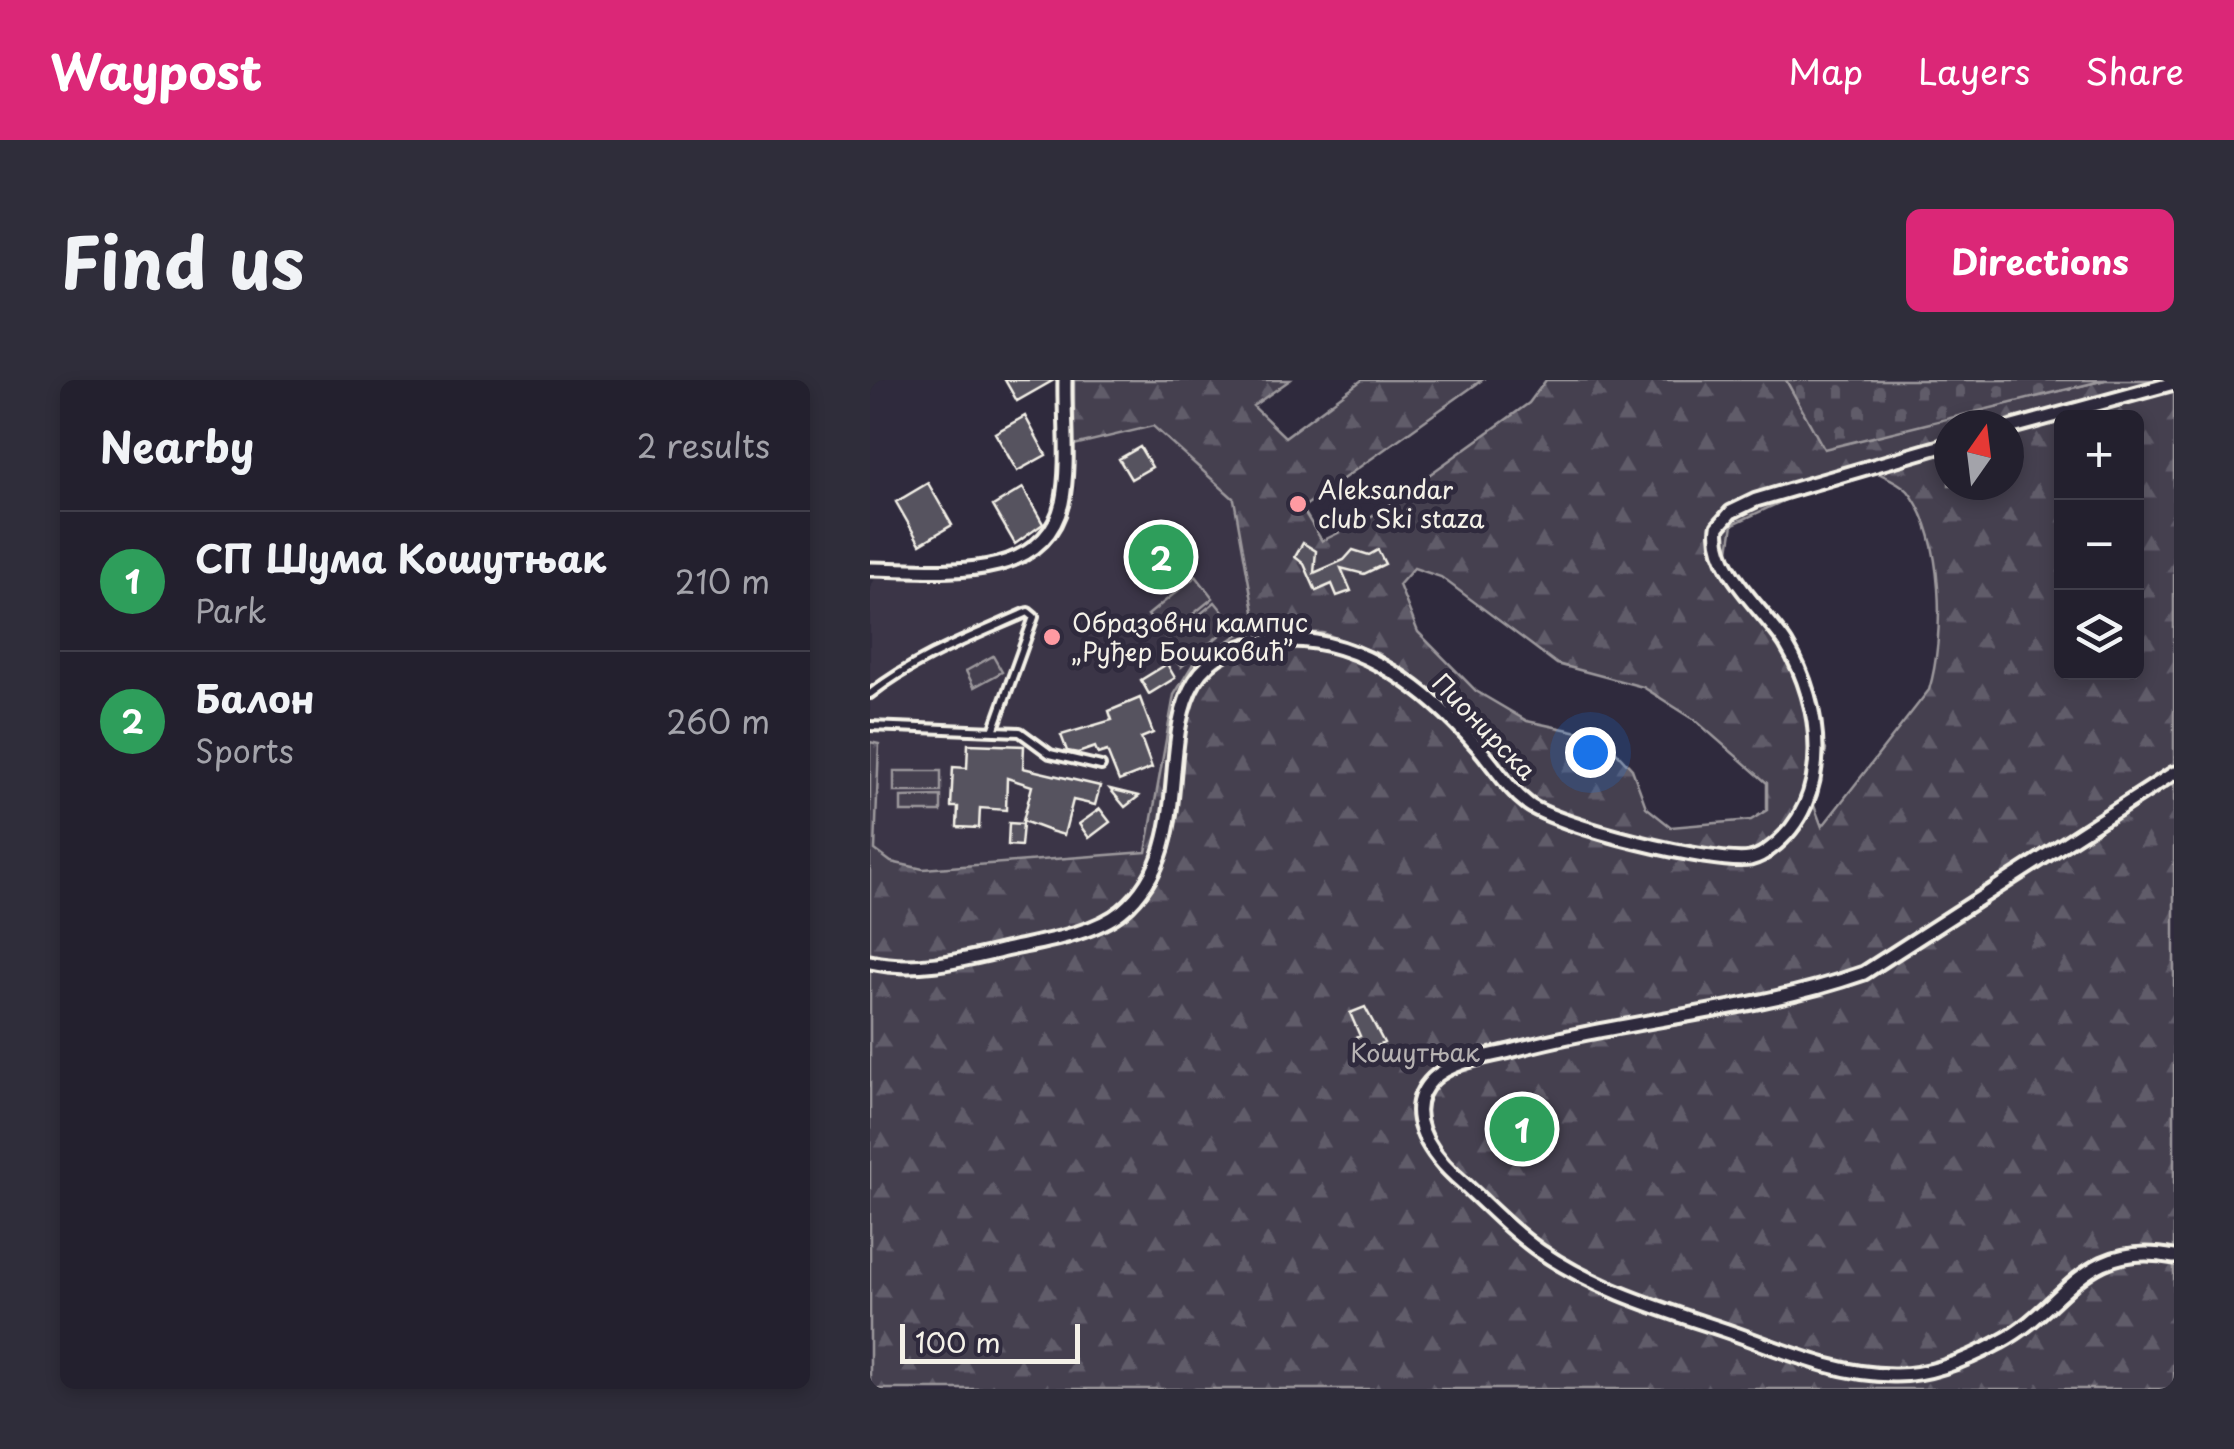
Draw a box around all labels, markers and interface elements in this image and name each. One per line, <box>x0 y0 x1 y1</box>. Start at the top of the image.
text: Waypost <box>50 34 262 106</box>
text: Map <box>1788 44 1863 97</box>
text: Layers <box>1918 44 2030 97</box>
text: Share <box>2085 44 2184 97</box>
text: Find us <box>60 207 305 313</box>
button: Directions <box>1906 209 2174 312</box>
north arrow <box>1934 410 2024 500</box>
map controls <box>2054 410 2144 680</box>
button: + <box>2054 410 2144 500</box>
text: Nearby <box>100 414 254 477</box>
text: 2 results <box>637 421 770 469</box>
place label: Aleksandar club Ski staza <box>1318 470 1485 537</box>
marker: Aleksandar club Ski staza <box>1287 493 1309 515</box>
button: − <box>2054 500 2144 590</box>
pin: 2 <box>1128 520 1194 594</box>
text: СП Шума Кошутњак <box>195 529 606 586</box>
text: 1 <box>125 557 140 605</box>
text: 210 m <box>675 557 770 605</box>
text: Park <box>195 586 267 634</box>
button: layers <box>2054 590 2144 680</box>
place label: Образовни кампус „Руђер Бошковић” <box>1072 603 1308 670</box>
marker: Образовни кампус „Руђер Бошковић” <box>1041 626 1063 648</box>
street label: Пионирска <box>1424 664 1546 789</box>
text: Балон <box>195 669 314 726</box>
text: 2 <box>121 697 144 745</box>
text: 260 m <box>666 697 770 745</box>
text: Sports <box>195 726 294 774</box>
your location <box>1565 727 1616 778</box>
park label: Кошутњак <box>1350 1033 1480 1071</box>
pin: 1 <box>1490 1092 1554 1166</box>
scale bar <box>900 1319 1080 1364</box>
text: 100 m <box>915 1320 1001 1363</box>

